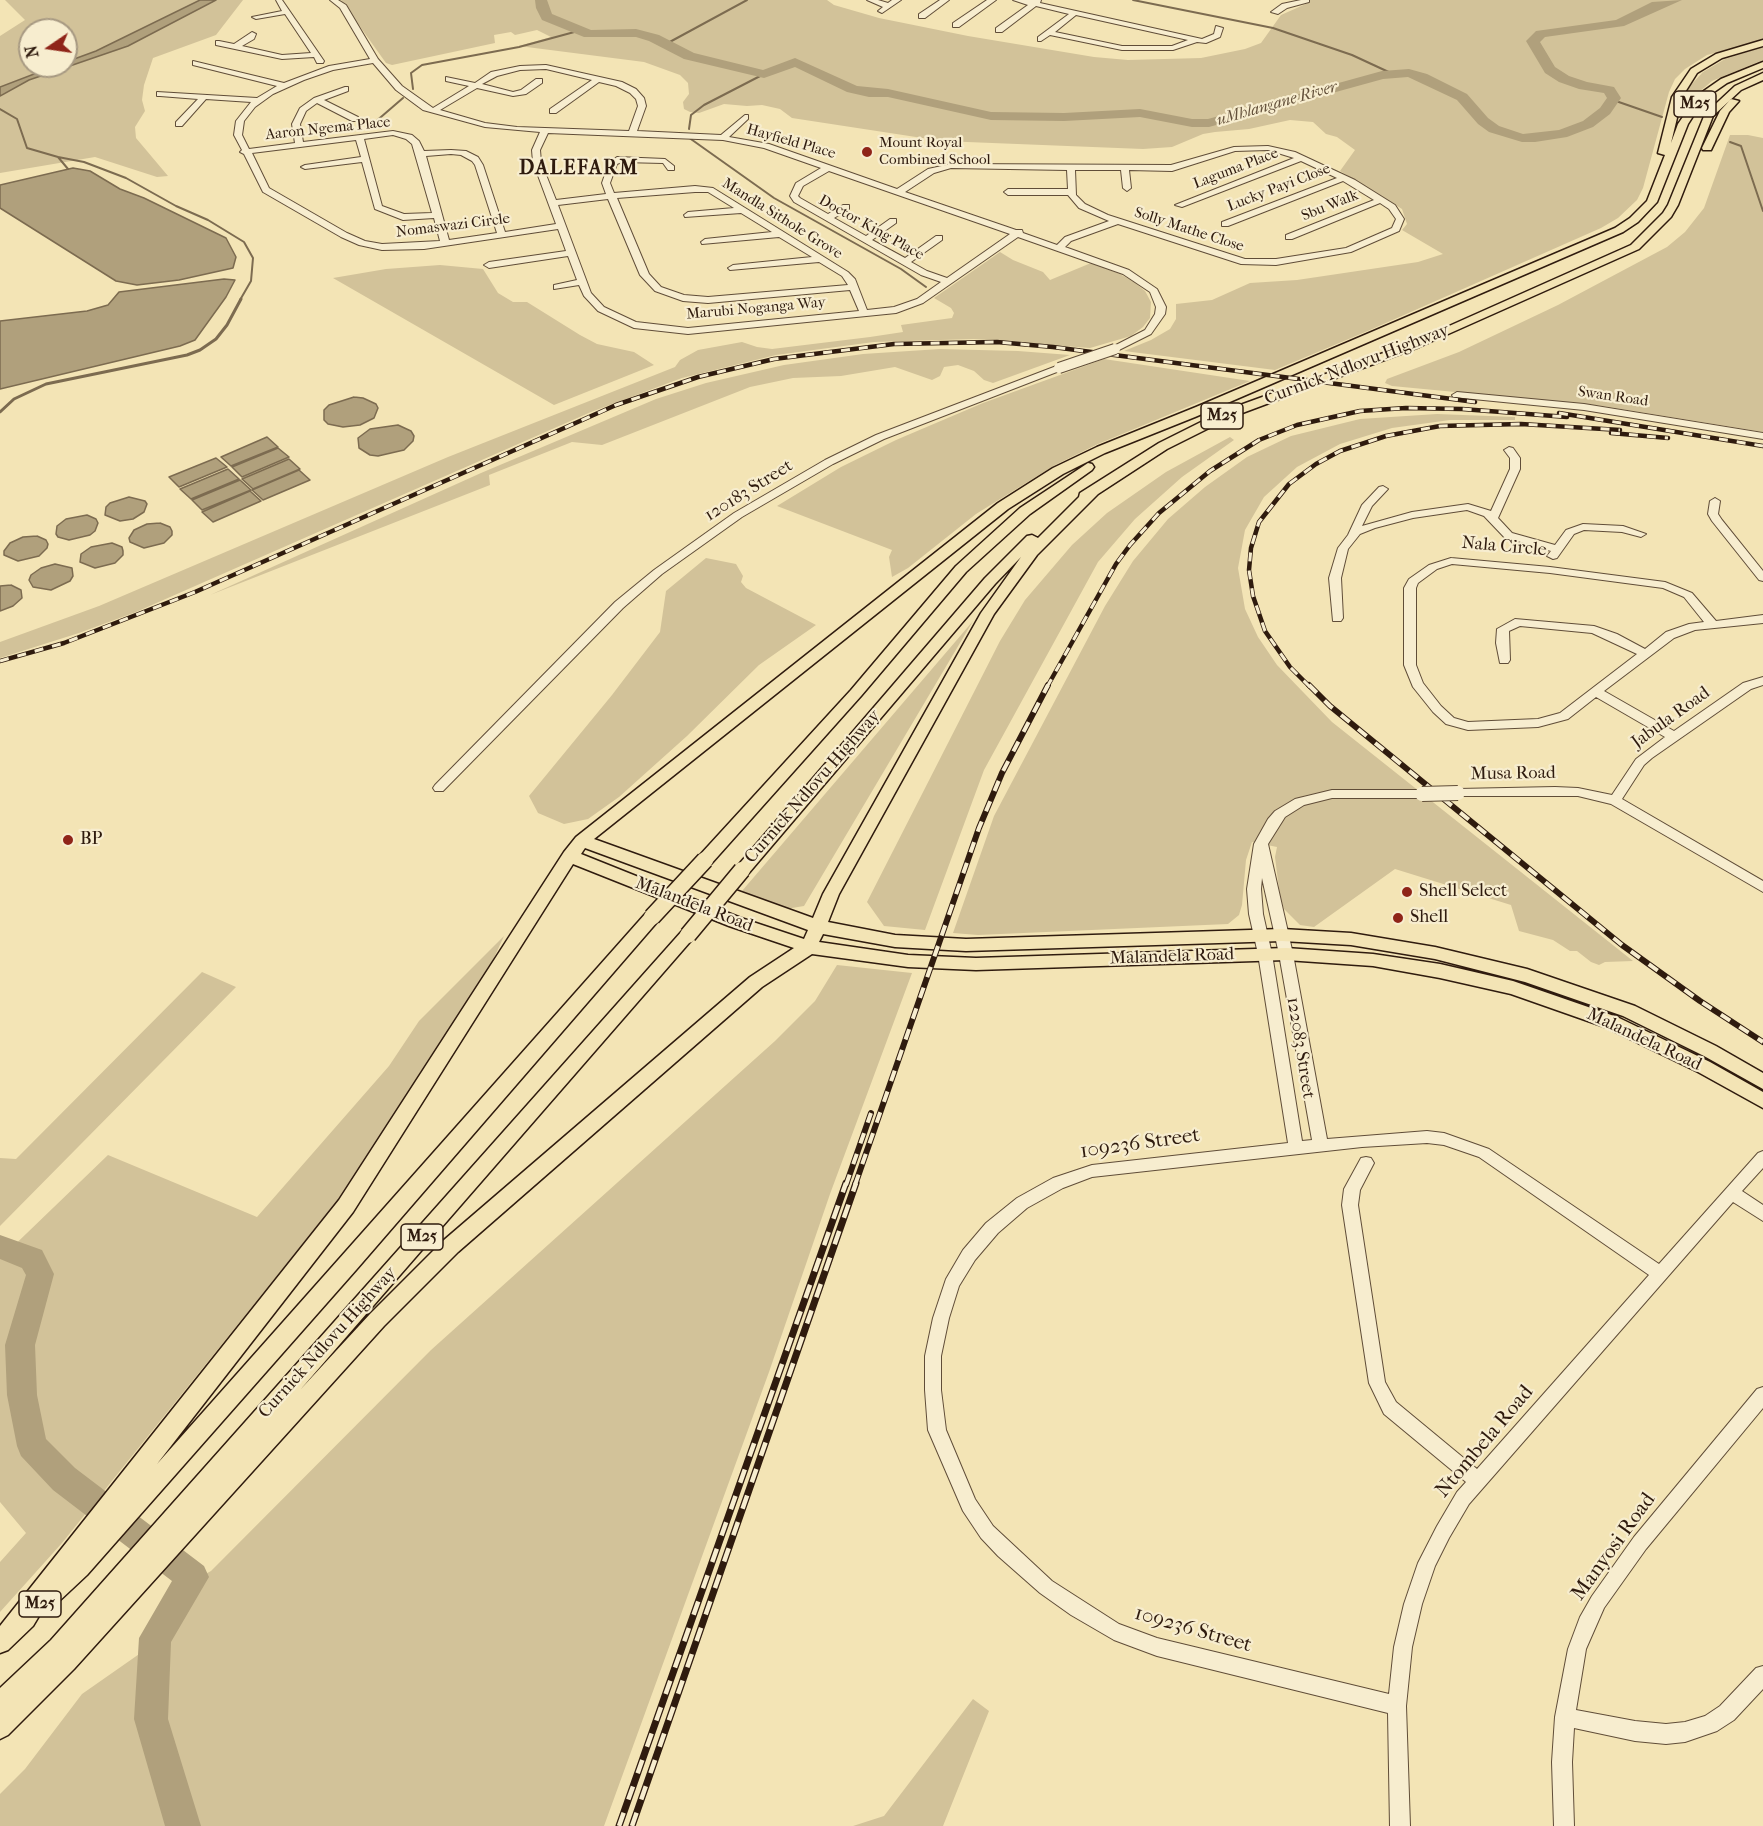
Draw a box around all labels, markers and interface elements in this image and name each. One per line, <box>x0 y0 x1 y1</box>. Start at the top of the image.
north arrow <box>18 18 78 78</box>
text: N <box>21 44 43 60</box>
water label: uMhlangane River <box>1215 78 1339 130</box>
road number: M25 <box>1674 91 1716 117</box>
street label: Aaron Ngema Place <box>265 113 391 145</box>
street label: Hayfield Place <box>744 121 838 163</box>
place label: Mount Royal Combined School <box>879 134 991 169</box>
marker: Mount Royal Combined School <box>860 145 874 159</box>
street label: Laguma Place <box>1191 145 1281 193</box>
district label: DALEFARM <box>519 157 639 181</box>
street label: Lucky Payi Close <box>1225 160 1333 216</box>
street label: Mandla Sithole Grove <box>718 175 846 263</box>
street label: Sbu Walk <box>1299 186 1361 226</box>
street label: Doctor King Place <box>815 192 927 264</box>
street label: Solly Mathe Close <box>1132 204 1246 256</box>
street label: Nomaswazi Circle <box>395 210 511 242</box>
street label: Marubi Noganga Way <box>686 294 826 324</box>
street label: Curnick Ndlovu Highway <box>1262 320 1452 410</box>
street label: Swan Road <box>1577 383 1649 411</box>
road number: M25 <box>1201 403 1243 429</box>
street label: 120183 Street <box>701 455 797 527</box>
street label: Nala Circle <box>1461 533 1547 561</box>
street label: Jabula Road <box>1628 682 1714 754</box>
street label: Curnick Ndlovu Highway <box>741 706 885 868</box>
street label: Musa Road <box>1470 762 1556 786</box>
place label: BP <box>80 829 102 851</box>
marker: BP <box>61 833 75 847</box>
street label: Malandela Road <box>632 873 756 937</box>
place label: Shell Select <box>1419 881 1507 903</box>
marker: Shell Select <box>1400 885 1414 899</box>
place label: Shell <box>1410 907 1448 929</box>
marker: Shell <box>1391 911 1405 925</box>
street label: Malandela Road <box>1109 944 1235 970</box>
street label: 122083 Street <box>1281 996 1319 1100</box>
street label: Malandela Road <box>1583 1004 1705 1076</box>
street label: 109236 Street <box>1078 1123 1202 1165</box>
road number: M25 <box>401 1224 443 1250</box>
street label: Curnick Ndlovu Highway <box>254 1263 402 1423</box>
street label: Ntombela Road <box>1431 1381 1539 1503</box>
street label: Manyosi Road <box>1566 1488 1662 1606</box>
road number: M25 <box>19 1591 61 1617</box>
street label: 109236 Street <box>1132 1601 1254 1659</box>

